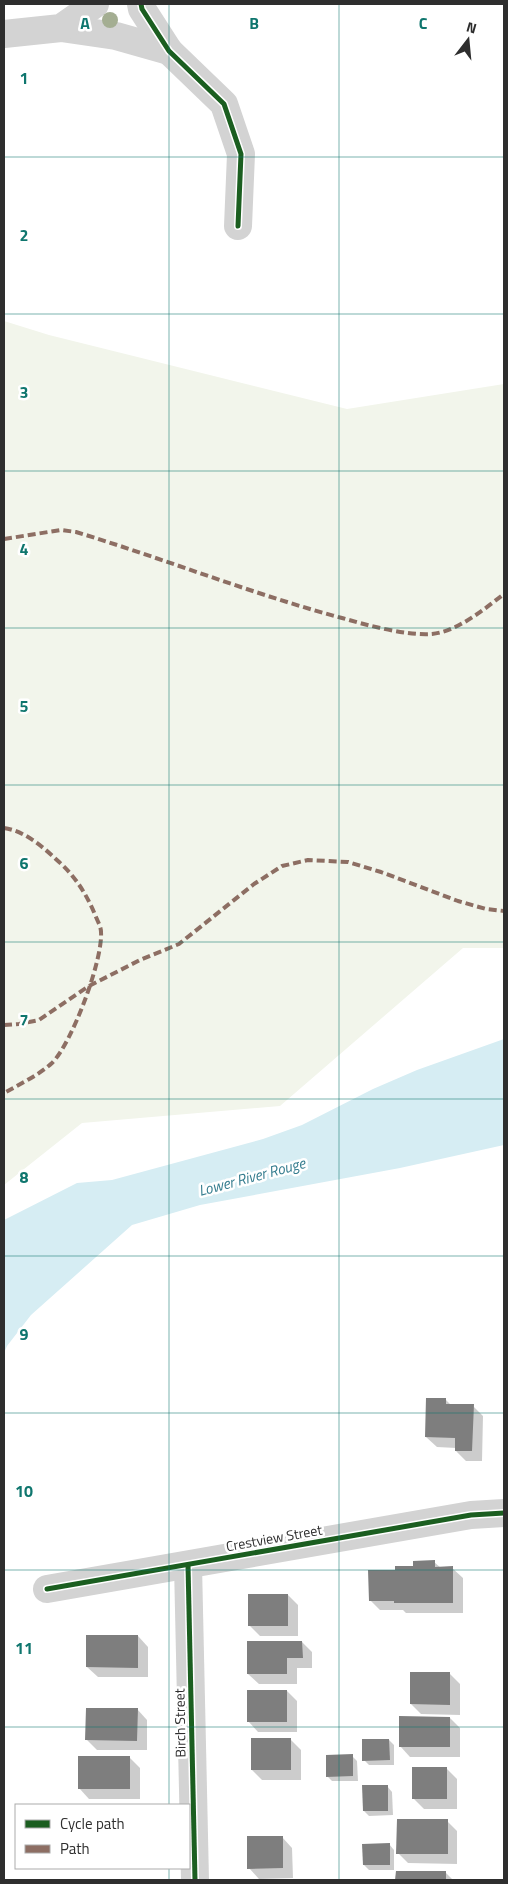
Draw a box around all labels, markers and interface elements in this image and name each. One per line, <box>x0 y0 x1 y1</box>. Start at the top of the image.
text: A <box>80 11 90 35</box>
text: B <box>249 11 259 35</box>
text: C <box>419 11 428 35</box>
north arrow <box>443 15 493 65</box>
text: N <box>464 16 479 38</box>
text: 1 <box>20 66 28 90</box>
text: 2 <box>20 223 28 247</box>
text: 3 <box>20 380 28 404</box>
text: 4 <box>20 537 29 561</box>
text: 5 <box>20 694 29 718</box>
text: 6 <box>20 851 29 875</box>
text: 7 <box>20 1008 28 1032</box>
water label: Lower River Rouge <box>196 1151 309 1202</box>
text: 8 <box>20 1165 29 1189</box>
text: 9 <box>20 1322 29 1346</box>
text: 10 <box>15 1479 33 1503</box>
street label: Crestview Street <box>224 1519 324 1556</box>
text: 11 <box>15 1636 33 1660</box>
street label: Birch Street <box>168 1688 191 1758</box>
legend <box>15 1804 190 1869</box>
text: Cycle path <box>60 1812 125 1835</box>
text: Path <box>60 1837 90 1860</box>

